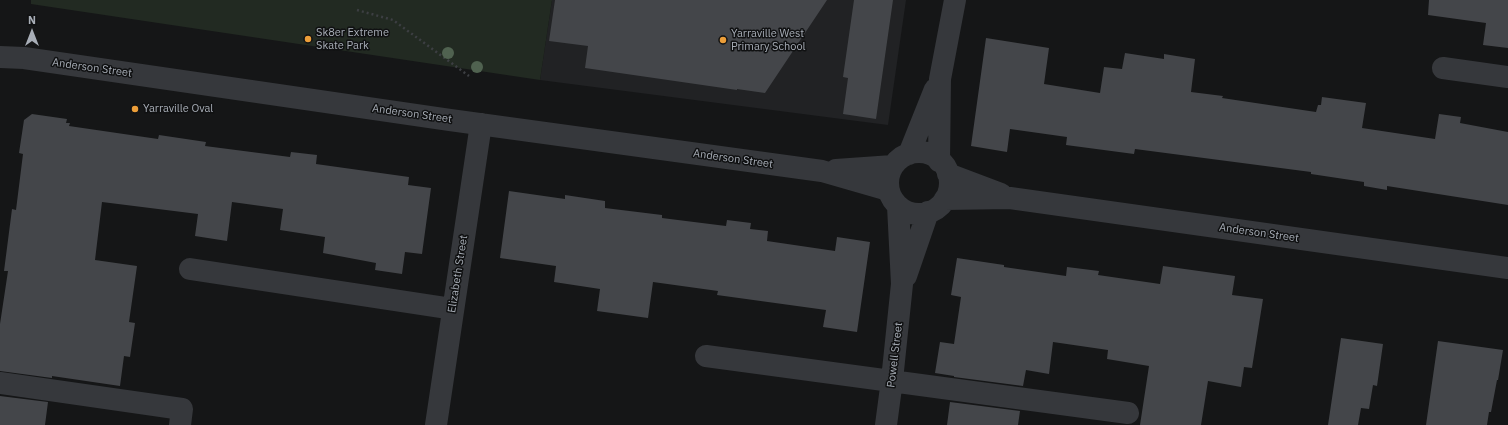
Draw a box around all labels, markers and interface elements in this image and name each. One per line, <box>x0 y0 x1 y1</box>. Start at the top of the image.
north arrow <box>12 12 52 52</box>
text: N <box>28 13 36 27</box>
place label: Sk8er Extreme Skate Park <box>316 26 389 52</box>
place label: Yarraville West Primary School <box>731 27 806 53</box>
marker: Sk8er Extreme Skate Park <box>303 34 313 44</box>
marker: Yarraville West Primary School <box>718 35 728 45</box>
street label: Anderson Street <box>51 56 133 80</box>
place label: Yarraville Oval <box>143 102 213 116</box>
street label: Anderson Street <box>371 102 453 126</box>
marker: Yarraville Oval <box>130 104 140 114</box>
street label: Anderson Street <box>692 147 774 171</box>
street label: Anderson Street <box>1218 221 1300 245</box>
street label: Elizabeth Street <box>445 234 471 314</box>
street label: Powell Street <box>884 322 906 388</box>

